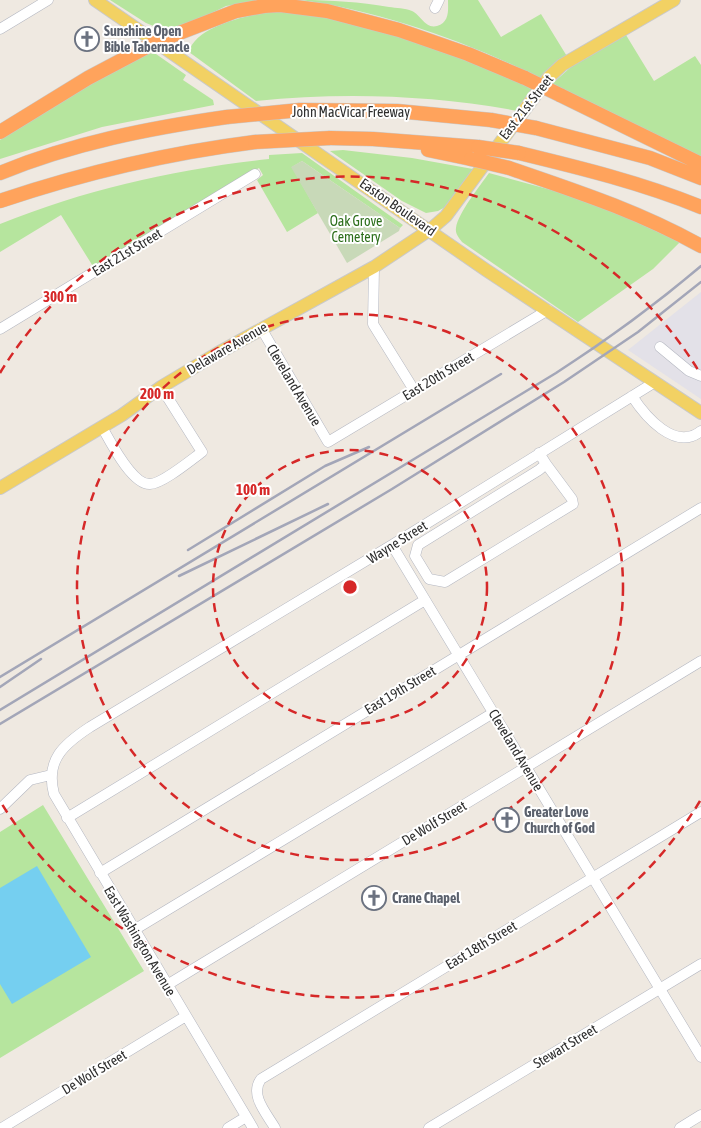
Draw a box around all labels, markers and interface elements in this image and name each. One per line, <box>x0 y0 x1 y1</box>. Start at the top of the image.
place label: Sunshine Open Bible Tabernacle <box>104 23 190 55</box>
church icon: Sunshine Open Bible Tabernacle <box>74 26 100 52</box>
street label: East 21st Street <box>496 71 556 143</box>
street label: John MacVicar Freeway <box>292 104 410 120</box>
street label: Easton Boulevard <box>357 175 439 239</box>
park label: Oak Grove Cemetery <box>330 213 382 245</box>
street label: East 21st Street <box>89 225 165 279</box>
text: 300 m <box>43 288 77 305</box>
street label: Delaware Avenue <box>184 318 270 378</box>
street label: Cleveland Avenue <box>263 341 325 429</box>
street label: East 20th Street <box>400 349 476 403</box>
text: 200 m <box>140 385 174 402</box>
text: 100 m <box>236 481 270 498</box>
street label: Wayne Street <box>364 517 430 567</box>
centre of rings <box>341 578 359 596</box>
street label: East 19th Street <box>362 663 438 717</box>
street label: Cleveland Avenue <box>485 706 547 794</box>
street label: De Wolf Street <box>399 797 469 849</box>
place label: Greater Love Church of God <box>524 804 595 836</box>
church icon: Greater Love Church of God <box>494 807 520 833</box>
street label: East Washington Avenue <box>101 883 179 999</box>
church icon: Crane Chapel <box>361 885 387 911</box>
place label: Crane Chapel <box>392 890 460 906</box>
street label: East 18th Street <box>443 918 519 972</box>
street label: Stewart Street <box>530 1021 600 1071</box>
street label: De Wolf Street <box>59 1046 129 1098</box>

